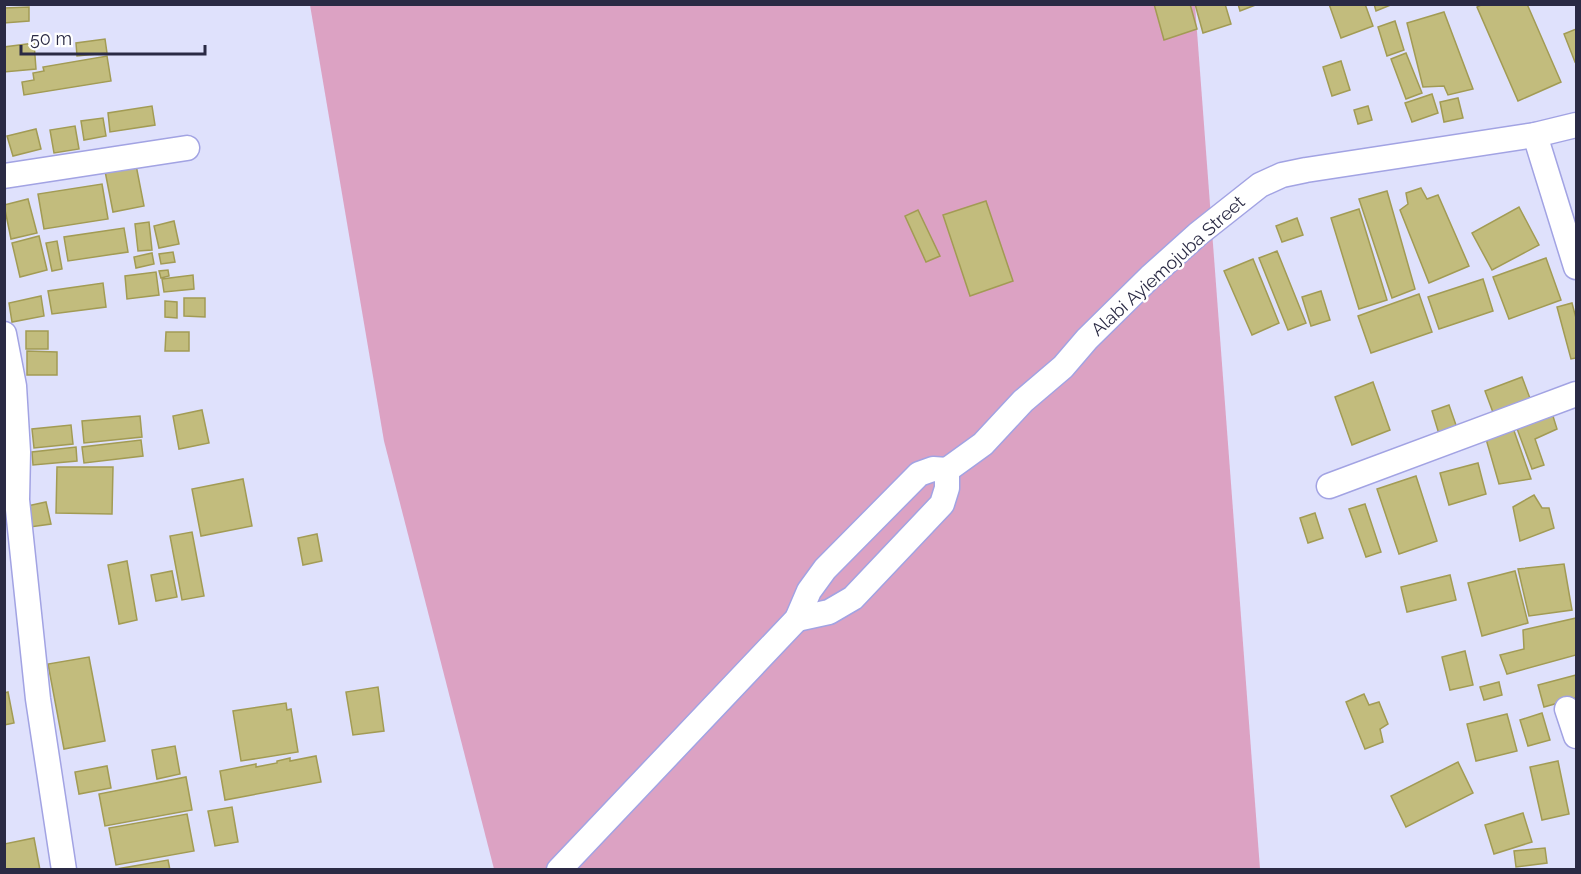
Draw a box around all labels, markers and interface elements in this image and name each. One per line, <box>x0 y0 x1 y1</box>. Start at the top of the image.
scale bar <box>21 18 206 56</box>
text: 50 m <box>30 28 72 49</box>
street label: Alabi Ayiemojuba Street <box>1087 191 1249 340</box>

